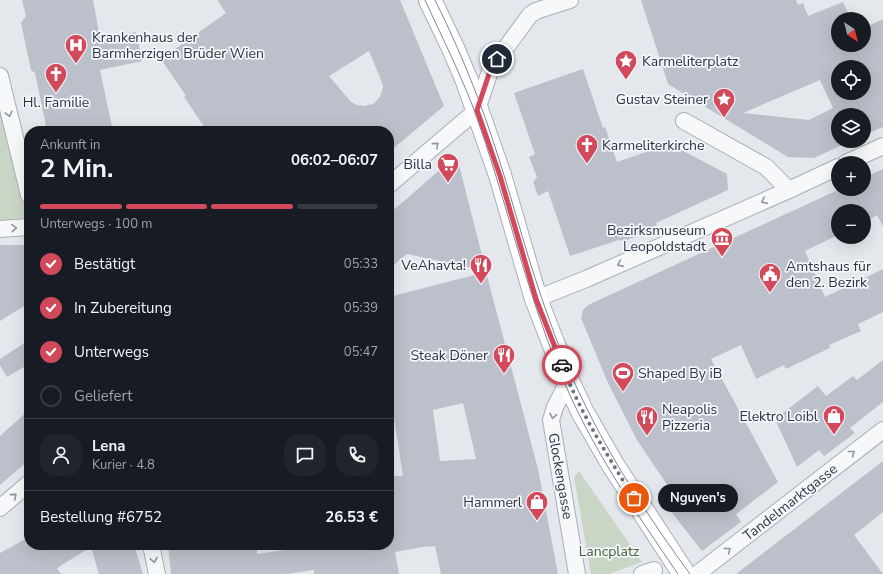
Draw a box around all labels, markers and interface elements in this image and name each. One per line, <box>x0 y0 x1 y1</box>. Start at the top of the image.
north arrow <box>831 12 871 52</box>
map controls <box>831 12 871 244</box>
place label: Krankenhaus der Barmherzigen Brüder Wien <box>92 28 264 63</box>
hospital icon: Krankenhaus der Barmherzigen Brüder Wien <box>63 32 89 65</box>
pin <box>480 42 514 76</box>
icon: home <box>486 48 508 70</box>
place icon: Karmeliterplatz <box>613 48 639 81</box>
place label: Karmeliterplatz <box>642 52 739 71</box>
button: locate <box>831 60 871 100</box>
church icon: Hl. Familie <box>43 61 69 94</box>
place icon: Gustav Steiner <box>711 86 737 119</box>
place label: Gustav Steiner <box>616 90 708 109</box>
place label: Hl. Familie <box>23 93 89 112</box>
button: layers <box>831 108 871 148</box>
one-way arrow <box>5 111 13 118</box>
church icon: Karmeliterkirche <box>574 132 600 165</box>
text: Ankunft in <box>40 136 100 154</box>
place label: Karmeliterkirche <box>602 136 704 155</box>
one-way arrow <box>431 142 439 149</box>
text: 06:02–06:07 <box>291 150 378 170</box>
text: 2 Min. <box>40 151 113 186</box>
supermarket icon: Billa <box>435 151 461 184</box>
place label: Billa <box>404 155 432 174</box>
button: + <box>831 156 871 196</box>
one-way arrow <box>761 196 768 204</box>
button: − <box>831 204 871 244</box>
text: Unterwegs · 100 m <box>40 215 152 233</box>
place label: Bezirksmuseum Leopoldstadt <box>607 221 706 256</box>
one-way arrow <box>11 223 18 232</box>
museum icon: Bezirksmuseum Leopoldstadt <box>709 225 735 258</box>
restaurant icon: VeAhavta! <box>468 252 494 285</box>
icon: check <box>40 253 62 275</box>
text: Bestätigt <box>74 254 135 274</box>
text: 05:33 <box>344 255 378 273</box>
place label: VeAhavta! <box>400 256 466 275</box>
place label: Amtshaus für den 2. Bezirk <box>786 257 871 292</box>
one-way arrow <box>616 259 624 267</box>
public building icon: Amtshaus für den 2. Bezirk <box>757 261 783 294</box>
icon: check <box>40 297 62 319</box>
text: In Zubereitung <box>74 298 172 318</box>
text: 05:39 <box>344 299 378 317</box>
icon: check <box>40 341 62 363</box>
text: Unterwegs <box>74 342 149 362</box>
restaurant icon: Steak Döner <box>491 342 517 375</box>
text: 05:47 <box>344 343 378 361</box>
courier <box>542 345 582 385</box>
place label: Steak Döner <box>411 346 488 365</box>
icon: car <box>551 354 573 376</box>
sports icon: Shaped By iB <box>610 360 636 393</box>
place label: Shaped By iB <box>638 364 722 383</box>
text: Geliefert <box>74 386 133 406</box>
place label: Neapolis Pizzeria <box>662 400 718 435</box>
shop icon: Elektro Loibl <box>821 403 847 436</box>
restaurant icon: Neapolis Pizzeria <box>634 404 660 437</box>
place label: Elektro Loibl <box>739 407 819 426</box>
one-way arrow <box>549 413 557 420</box>
street label: Glockengasse <box>544 431 577 521</box>
button: person <box>40 434 82 476</box>
button: chat <box>284 434 326 476</box>
button: phone <box>336 434 378 476</box>
text: Lena <box>92 436 125 456</box>
one-way arrow <box>848 451 855 458</box>
text: Kurier · 4.8 <box>92 456 155 474</box>
street label: Tandelmarktgasse <box>739 459 842 545</box>
pin <box>617 481 651 515</box>
callout: Nguyen's <box>658 484 738 512</box>
icon: bag <box>623 487 645 509</box>
shop icon: Hammerl <box>524 489 550 522</box>
text: Nguyen's <box>670 489 726 507</box>
one-way arrow <box>10 493 17 500</box>
place label: Hammerl <box>463 493 523 512</box>
text: Bestellung #6752 <box>40 507 162 527</box>
text: 26.53 € <box>325 507 378 527</box>
park label: Lancplatz <box>579 542 640 561</box>
one-way arrow <box>723 548 730 555</box>
one-way arrow <box>149 556 157 563</box>

